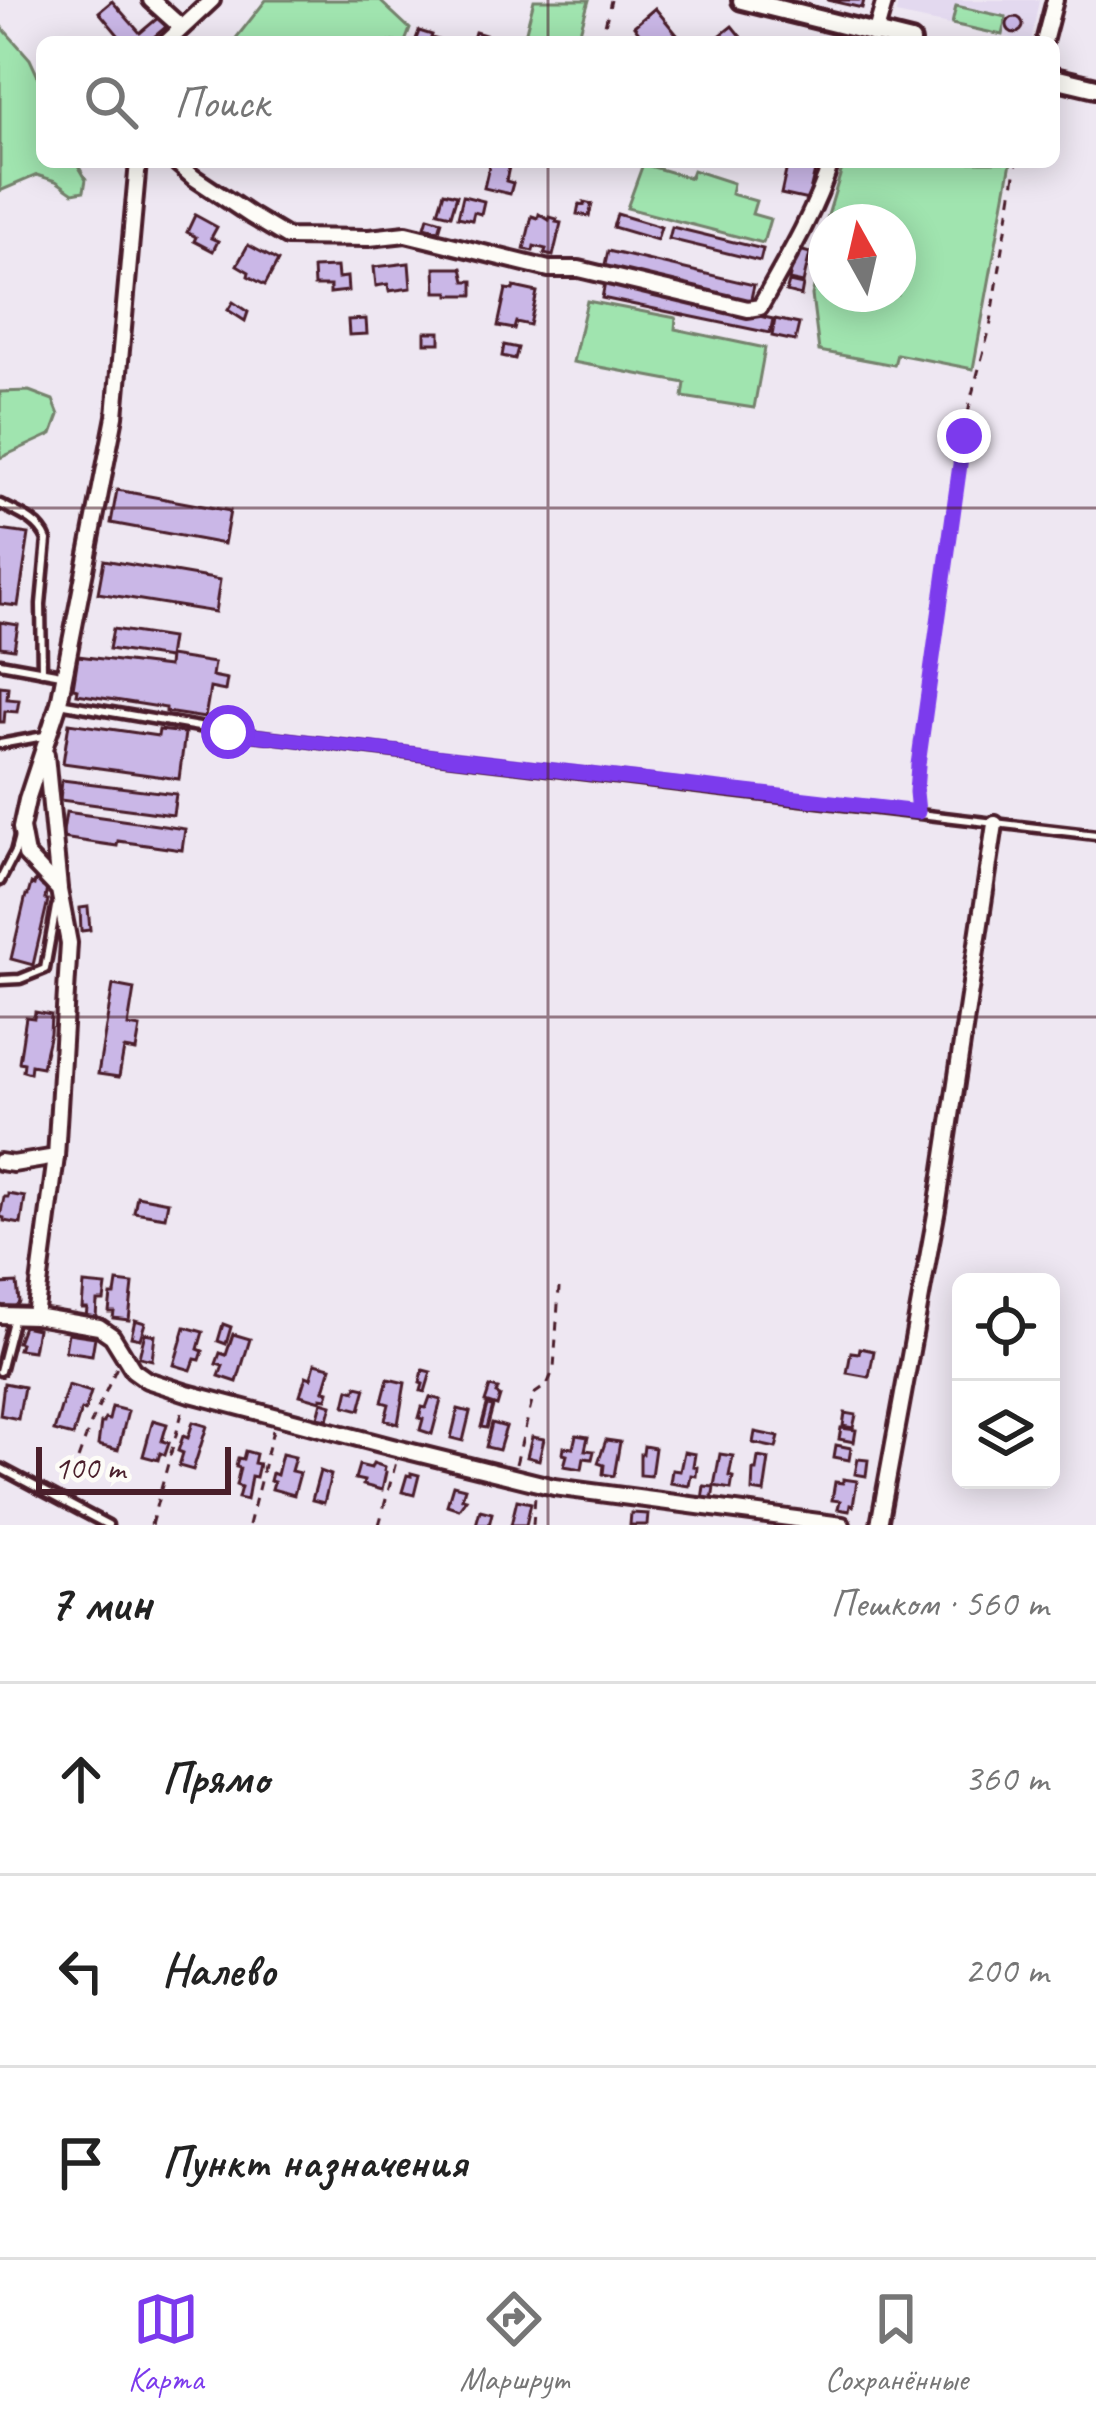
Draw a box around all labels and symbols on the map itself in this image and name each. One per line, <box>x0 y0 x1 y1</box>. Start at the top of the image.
north arrow <box>808 204 916 312</box>
route end <box>937 409 991 463</box>
route start <box>201 705 255 759</box>
scale bar <box>36 1441 231 1494</box>

